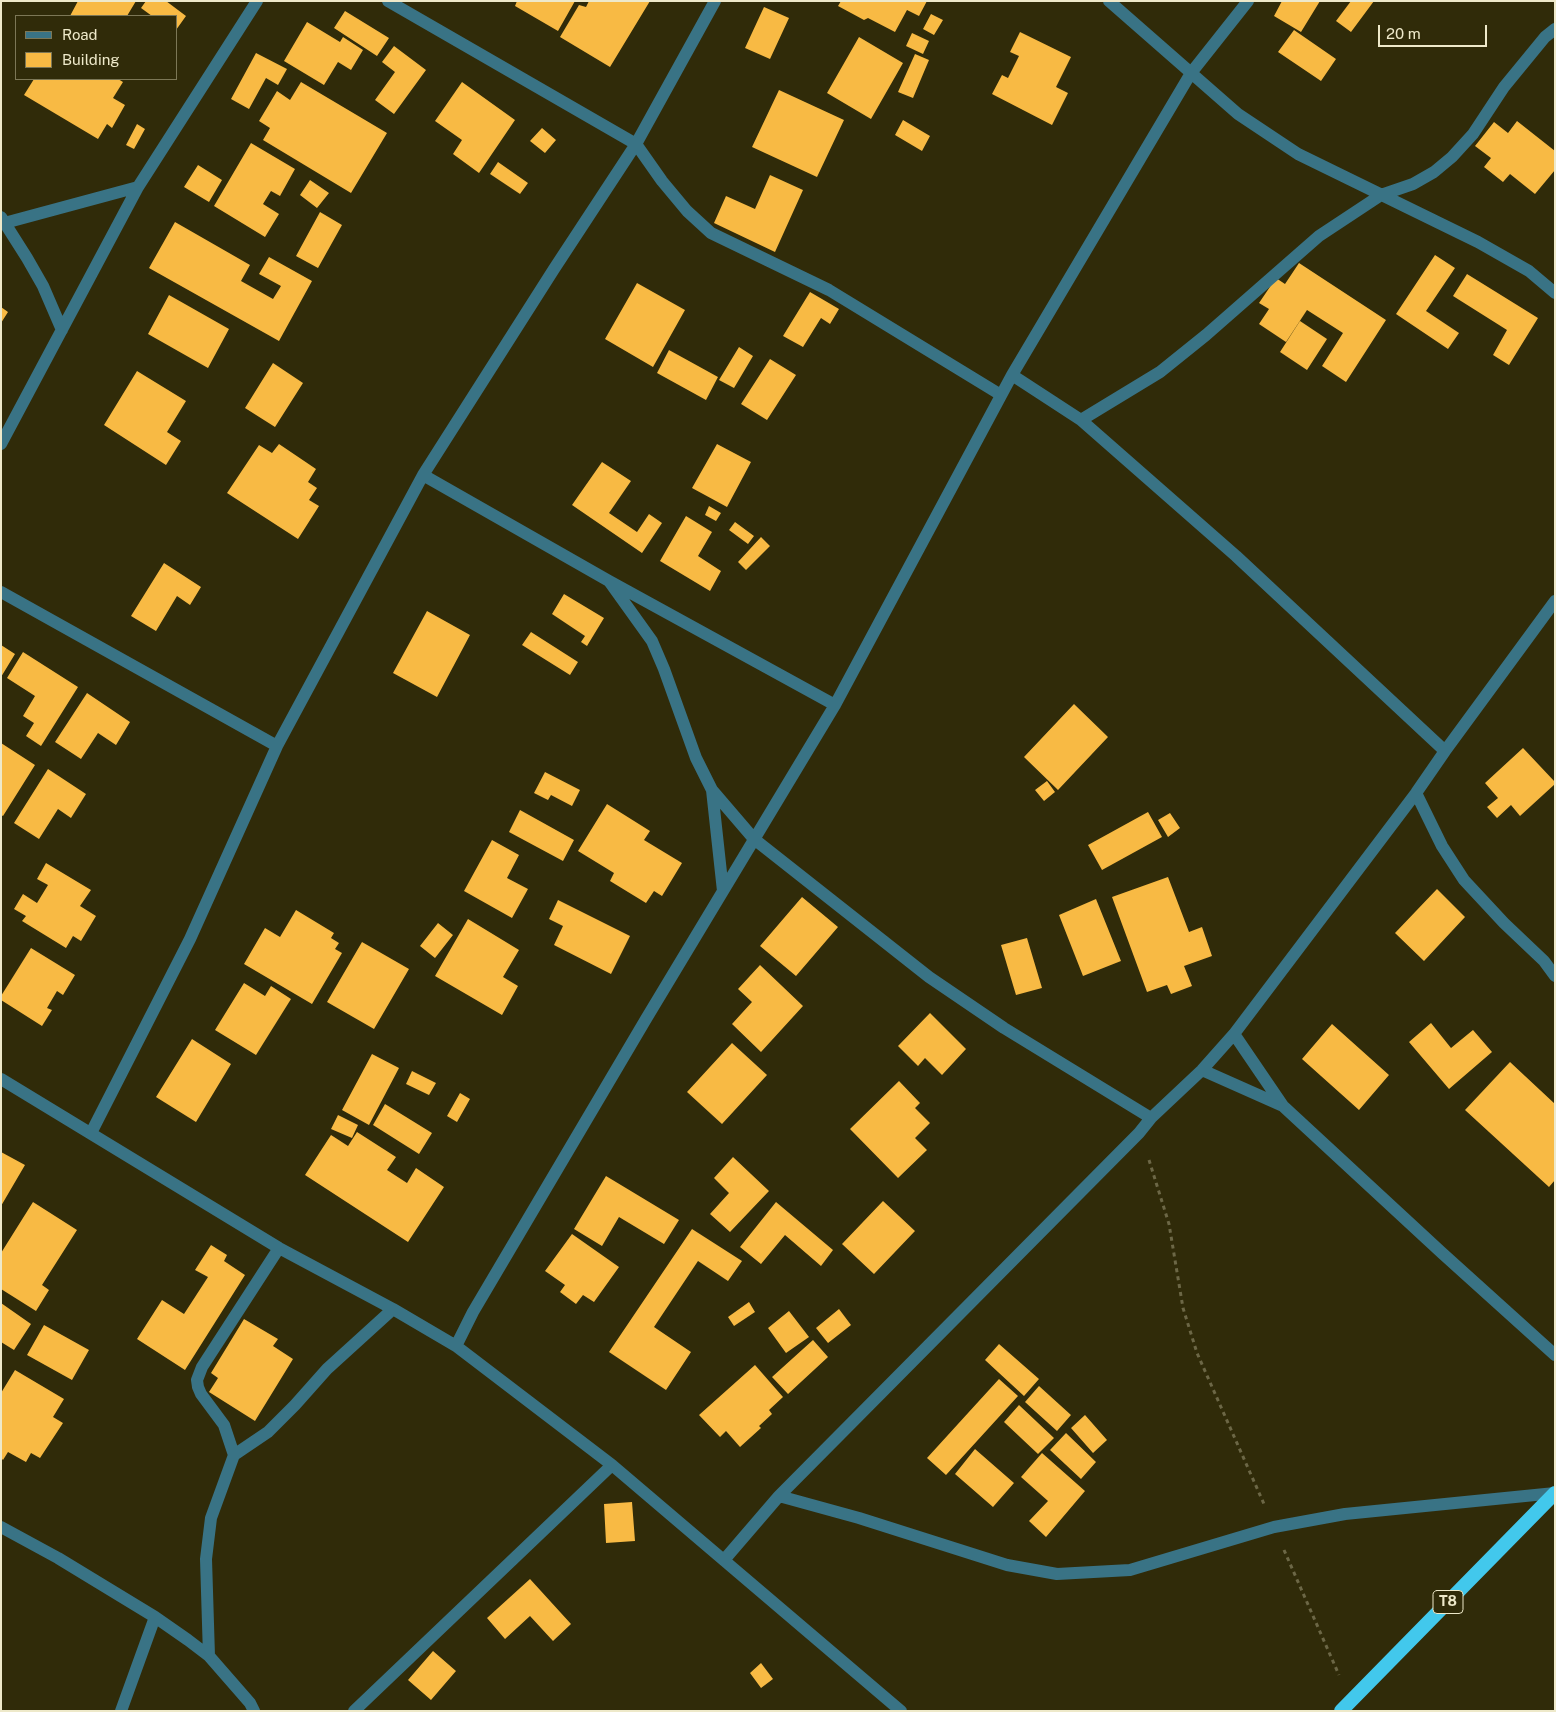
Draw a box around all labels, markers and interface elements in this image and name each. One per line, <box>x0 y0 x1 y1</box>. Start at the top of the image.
legend <box>15 15 178 80</box>
scale bar <box>1381 15 1490 47</box>
text: 20 m <box>1386 25 1421 42</box>
text: Road <box>62 26 98 43</box>
text: Building <box>62 51 120 68</box>
road number: T8 <box>1433 1590 1463 1614</box>

